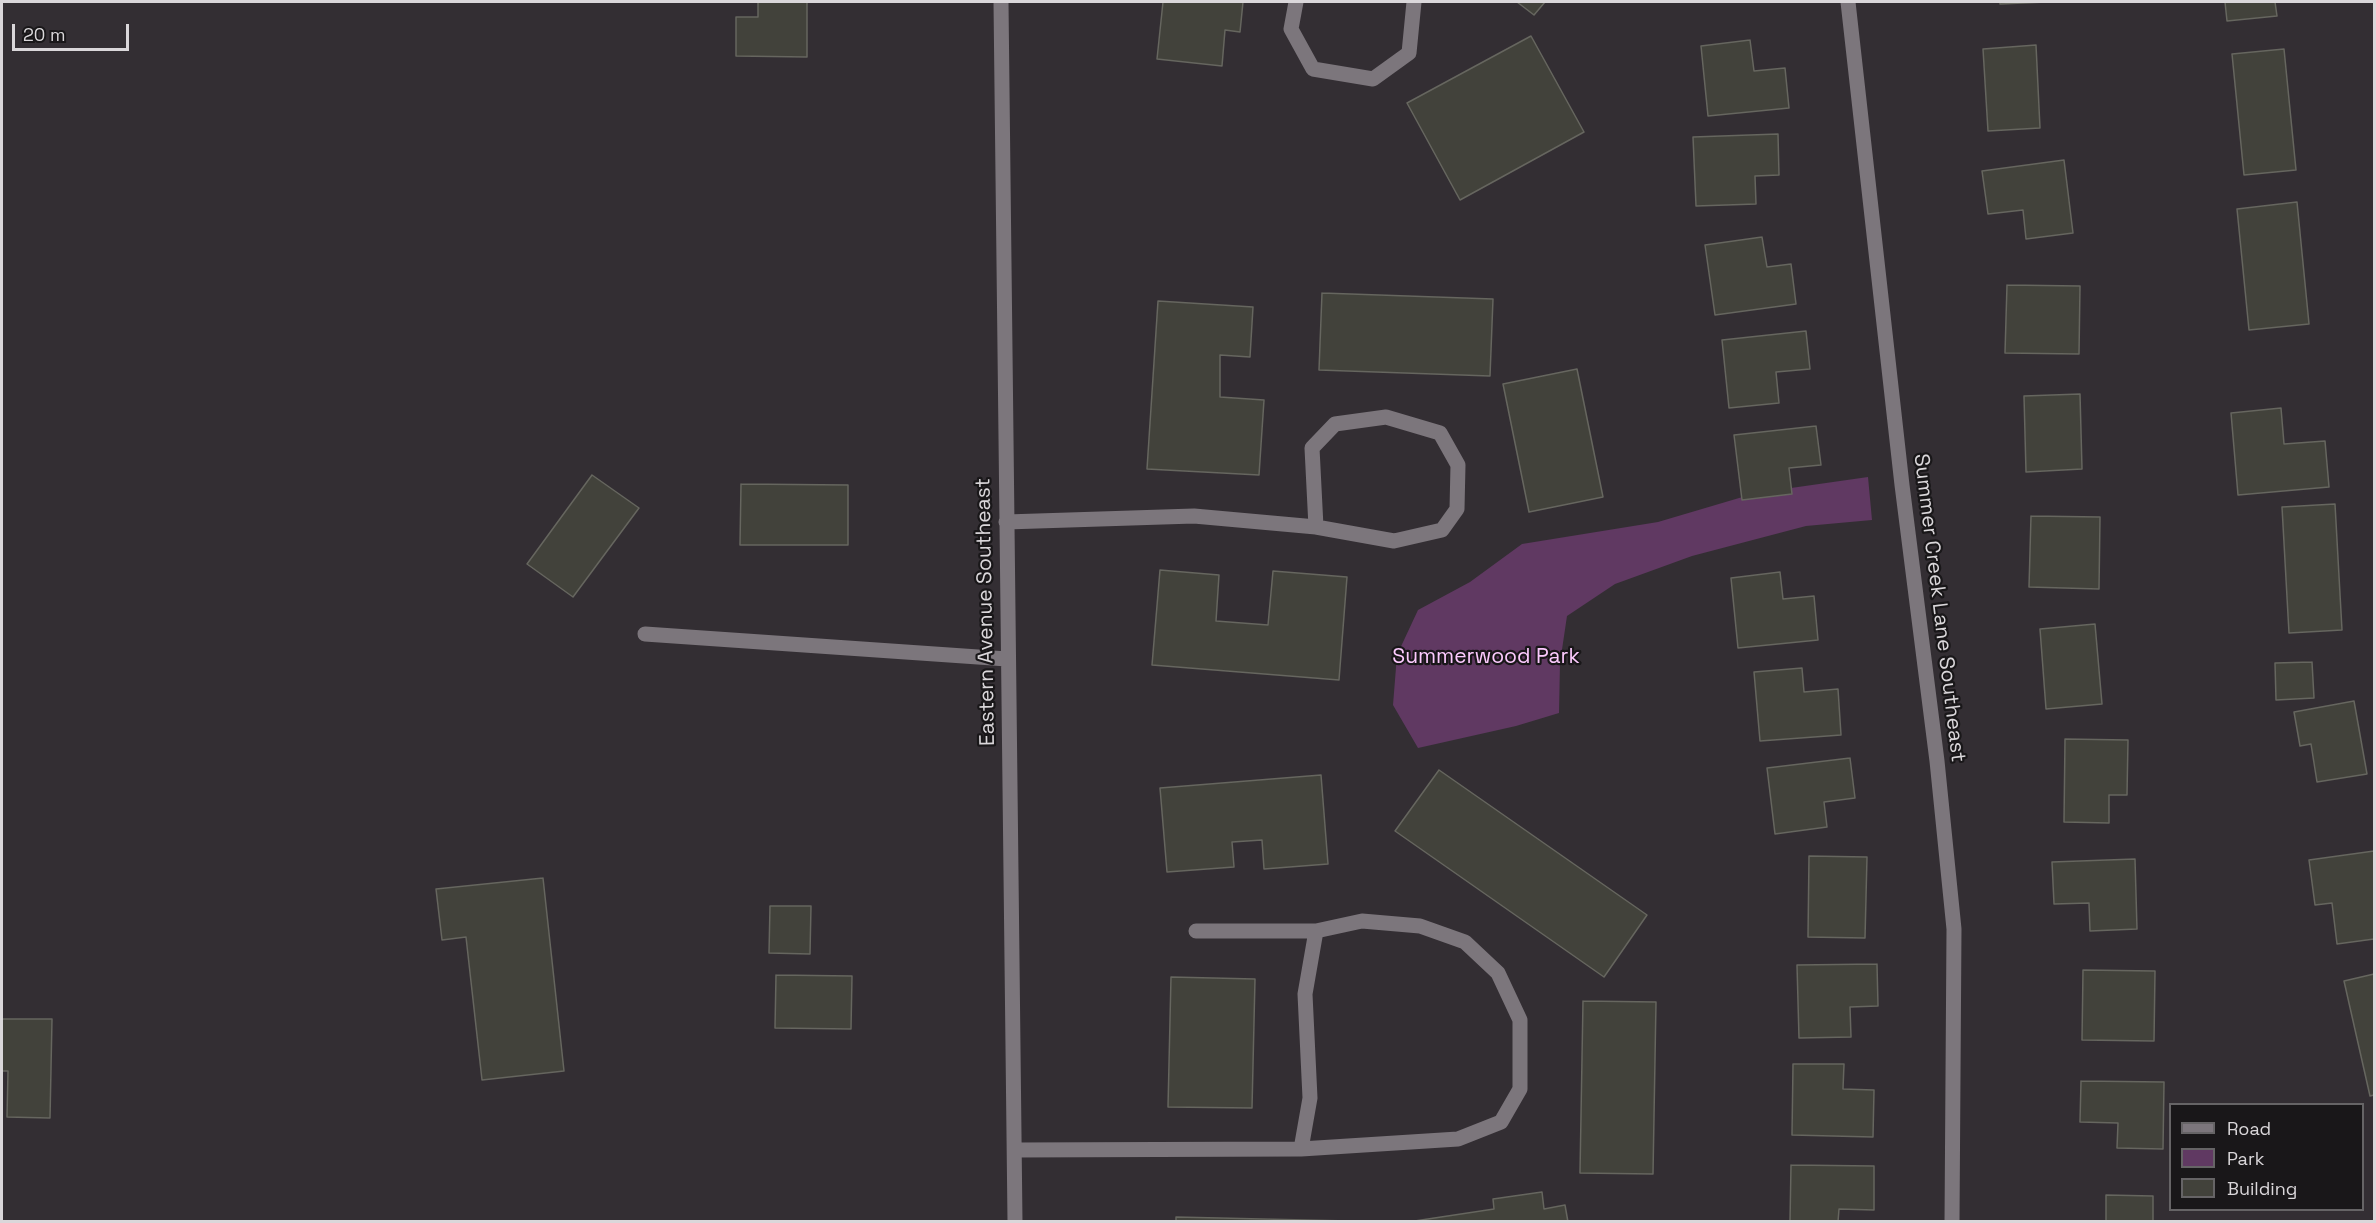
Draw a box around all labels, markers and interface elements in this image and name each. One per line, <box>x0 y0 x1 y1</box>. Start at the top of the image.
scale bar <box>15 12 132 50</box>
text: 20 m <box>23 23 66 46</box>
street label: Summer Creek Lane Southeast <box>1908 452 1970 764</box>
street label: Eastern Avenue Southeast <box>971 478 1001 746</box>
park label: Summerwood Park <box>1392 644 1580 670</box>
legend <box>2169 1103 2364 1211</box>
text: Road <box>2227 1117 2271 1140</box>
text: Park <box>2227 1147 2264 1170</box>
text: Building <box>2227 1177 2297 1200</box>

